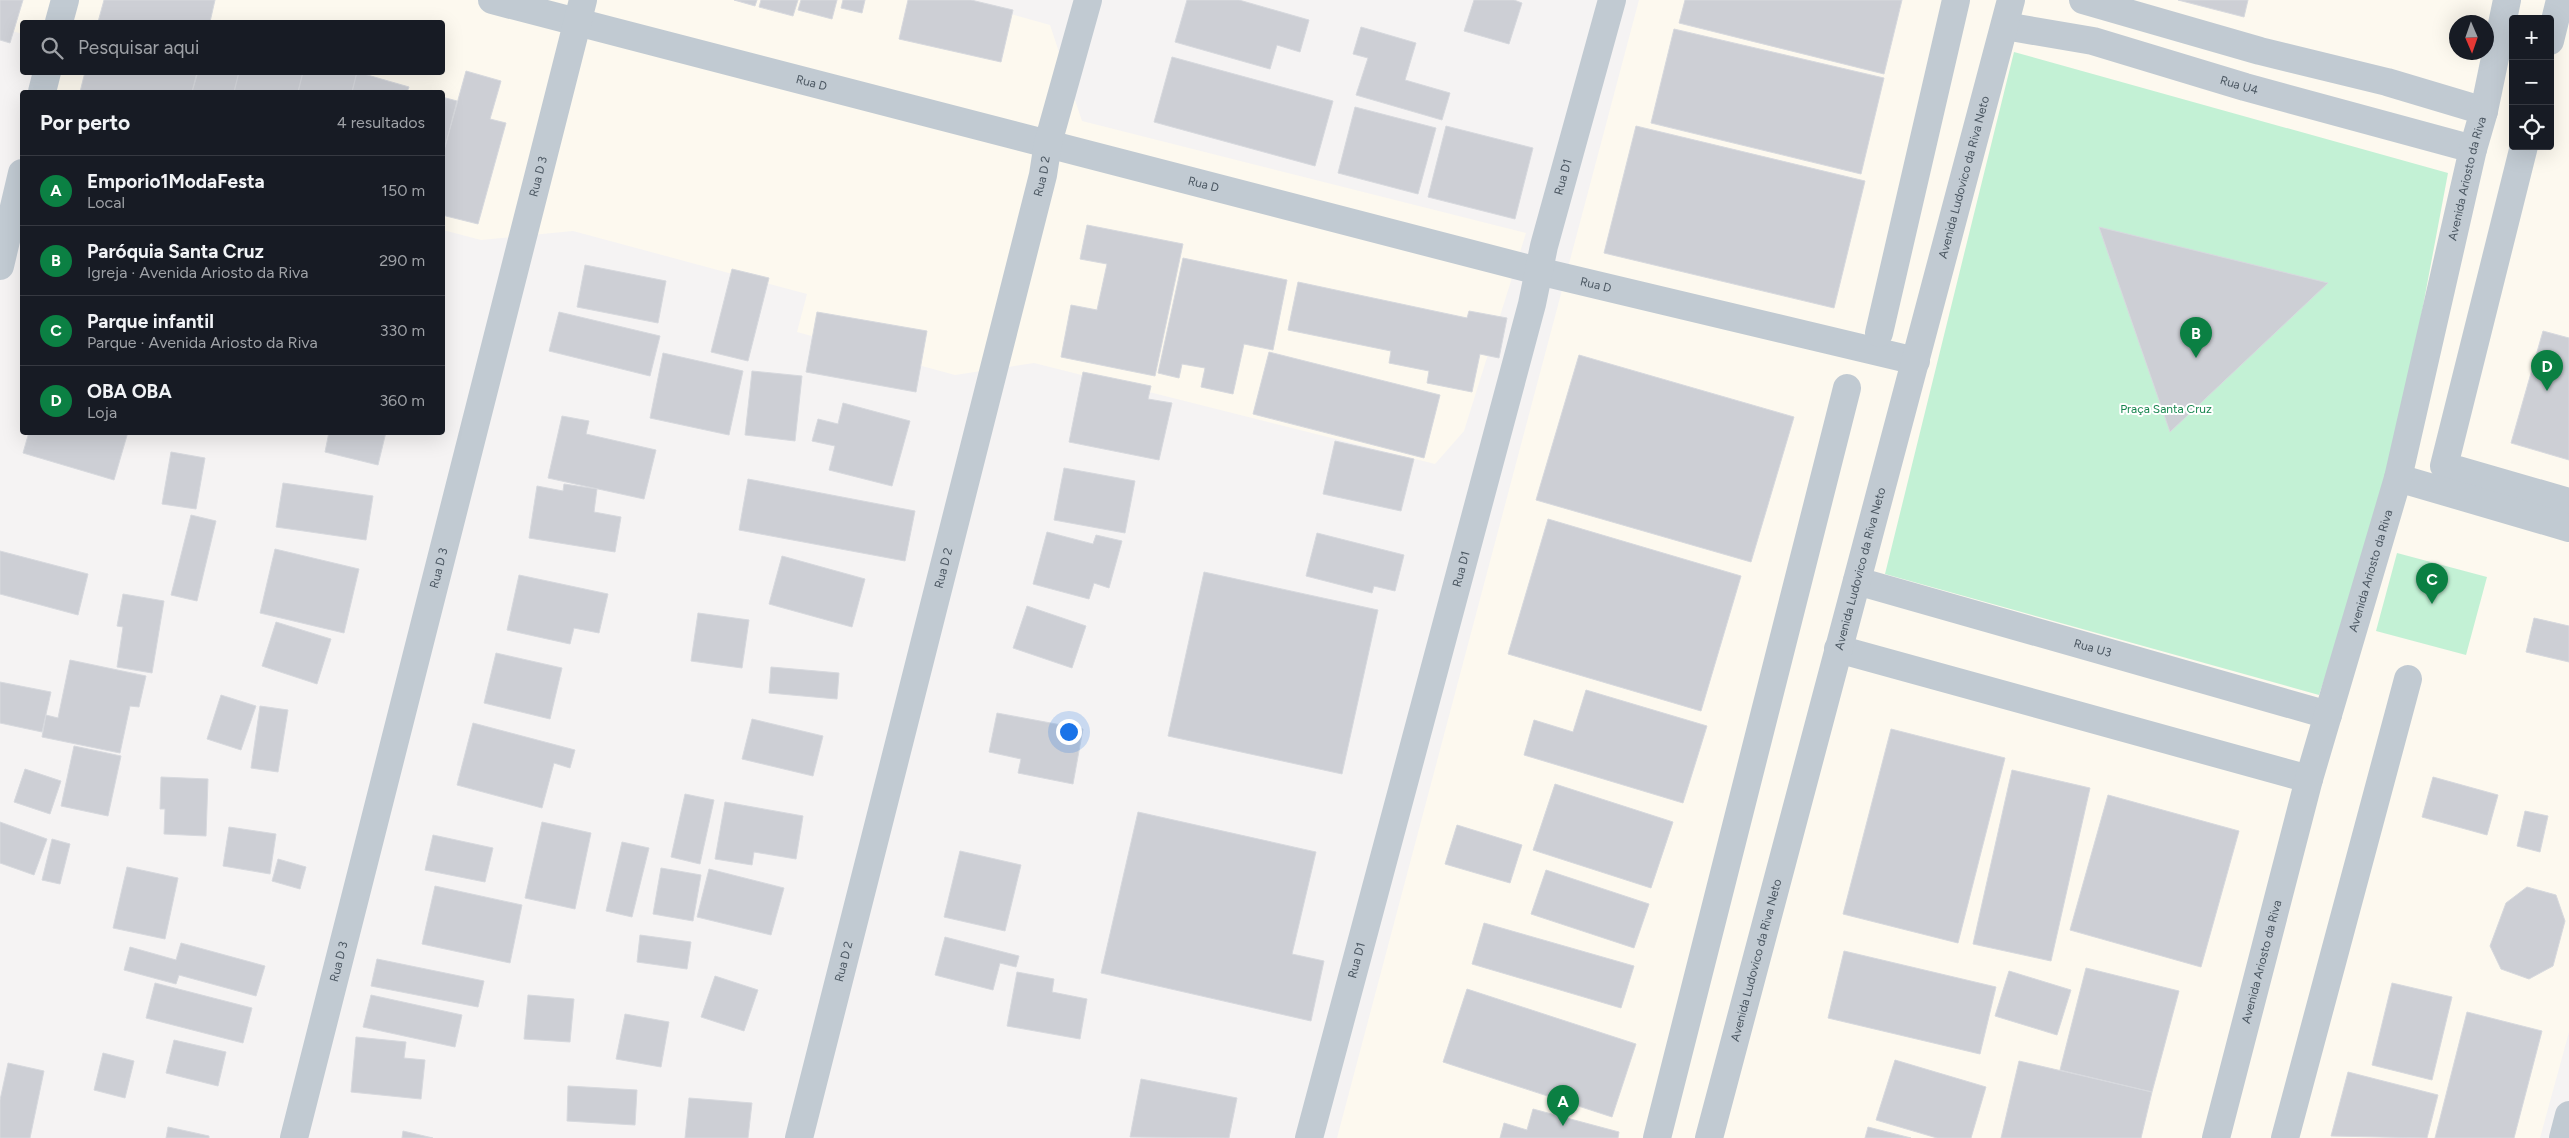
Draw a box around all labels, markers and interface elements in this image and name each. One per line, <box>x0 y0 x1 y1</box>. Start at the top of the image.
north arrow <box>2449 15 2494 60</box>
map controls <box>2509 15 2554 150</box>
button: + <box>2509 15 2554 60</box>
search box <box>20 20 445 75</box>
icon: search <box>38 34 66 62</box>
text: Pesquisar aqui <box>78 36 199 59</box>
button: − <box>2509 60 2554 105</box>
street label: Rua D <box>794 72 828 94</box>
street label: Rua U4 <box>2218 73 2260 97</box>
street label: Avenida Ludovico da Riva Neto <box>1936 94 1992 260</box>
button: locate <box>2509 105 2554 150</box>
text: Por perto <box>40 110 130 135</box>
text: 4 resultados <box>337 113 425 132</box>
street label: Avenida Ariosto da Riva <box>2445 115 2489 242</box>
street label: Rua D 3 <box>526 155 550 198</box>
street label: Rua D 2 <box>1031 155 1053 198</box>
street label: Rua D1 <box>1551 158 1575 197</box>
text: Emporio1ModaFesta <box>87 170 265 193</box>
street label: Rua D <box>1186 174 1221 195</box>
text: A <box>50 181 62 200</box>
text: 150 m <box>381 181 425 200</box>
text: Local <box>87 193 125 212</box>
text: Paróquia Santa Cruz <box>87 240 264 263</box>
text: B <box>51 251 61 270</box>
text: 290 m <box>379 251 425 270</box>
text: Igreja · Avenida Ariosto da Riva <box>87 263 308 282</box>
street label: Rua D <box>1579 274 1613 295</box>
text: Parque infantil <box>87 310 214 333</box>
pin: B <box>2180 317 2212 358</box>
text: C <box>50 321 62 340</box>
text: 330 m <box>380 321 425 340</box>
text: Parque · Avenida Ariosto da Riva <box>87 333 318 352</box>
pin: D <box>2531 350 2563 391</box>
text: OBA OBA <box>87 380 172 403</box>
text: D <box>50 391 62 410</box>
text: 360 m <box>379 391 425 410</box>
park label: Praça Santa Cruz <box>2120 402 2212 416</box>
text: Loja <box>87 403 117 422</box>
street label: Avenida Ludovico da Riva Neto <box>1832 486 1888 651</box>
street label: Avenida Ariosto da Riva <box>2346 508 2395 634</box>
street label: Rua D 3 <box>427 546 451 590</box>
street label: Rua D 2 <box>932 546 955 590</box>
street label: Rua D1 <box>1450 550 1473 588</box>
pin: C <box>2416 563 2448 604</box>
street label: Rua U3 <box>2072 636 2113 660</box>
your location <box>1056 719 1082 745</box>
street label: Avenida Ludovico da Riva Neto <box>1728 877 1784 1043</box>
street label: Avenida Ariosto da Riva <box>2239 899 2284 1025</box>
street label: Rua D 3 <box>327 940 351 983</box>
street label: Rua D 2 <box>832 940 856 983</box>
street label: Rua D1 <box>1345 941 1368 980</box>
pin: A <box>1547 1085 1579 1126</box>

